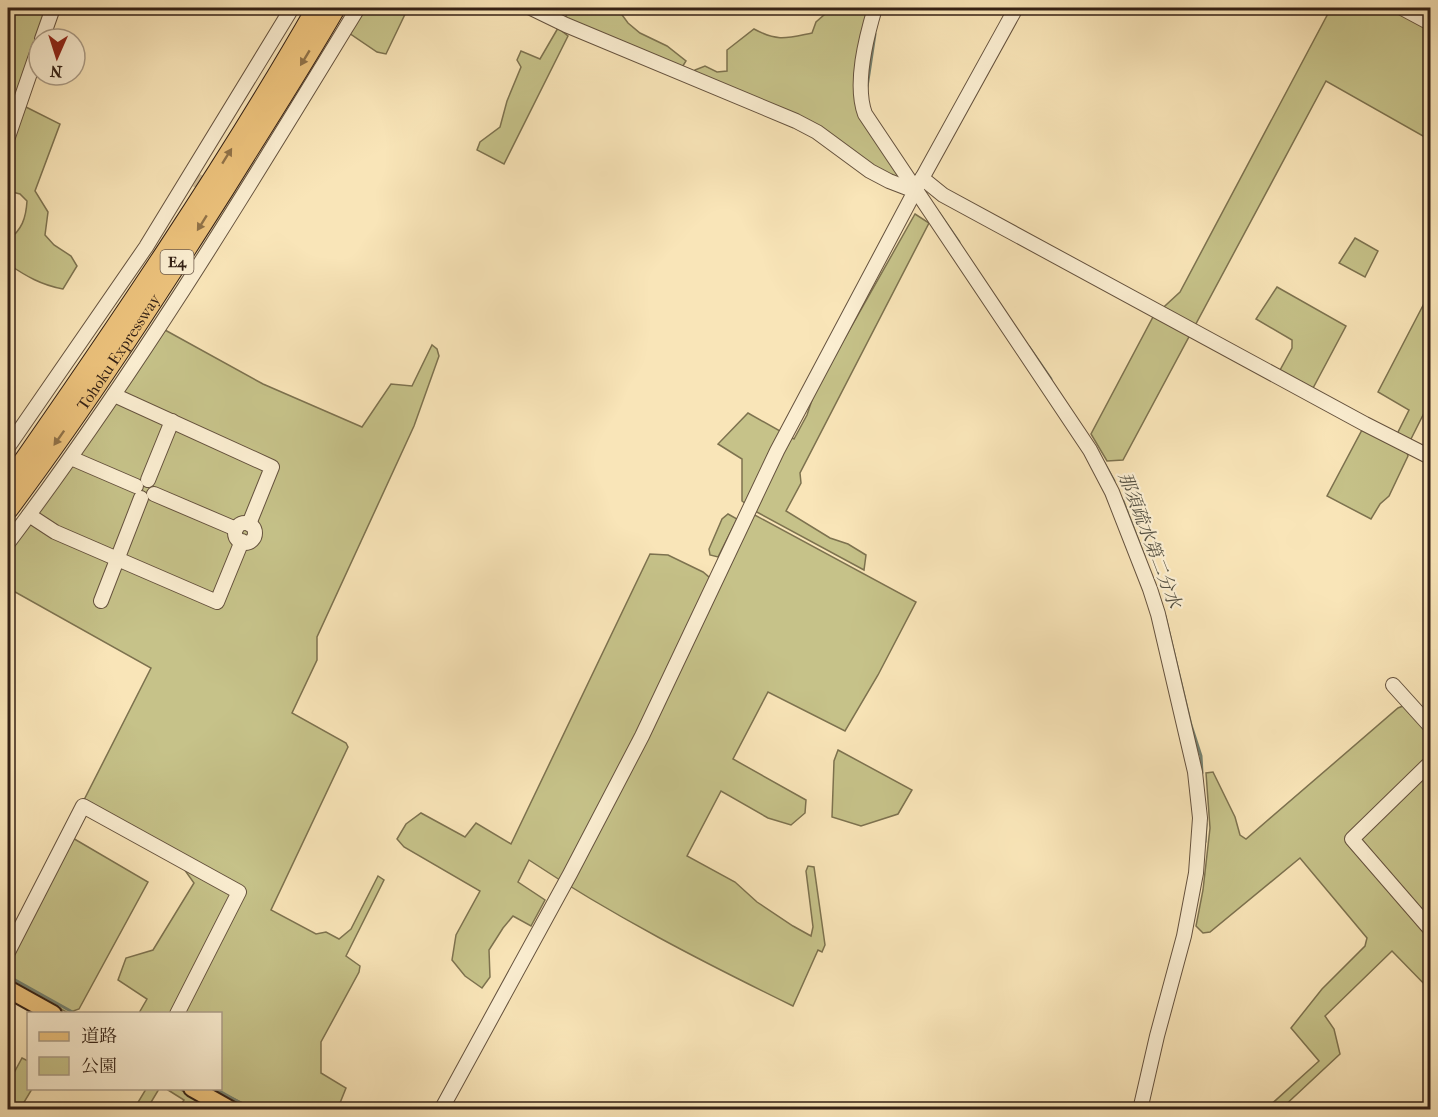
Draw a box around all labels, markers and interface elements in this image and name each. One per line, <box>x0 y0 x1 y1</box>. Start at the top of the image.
north arrow <box>27 27 87 87</box>
one-way arrow <box>300 50 311 66</box>
text: N <box>49 62 63 81</box>
one-way arrow <box>221 148 232 164</box>
one-way arrow <box>197 215 208 232</box>
road number: E4 <box>160 250 194 274</box>
street label: Tohoku Expressway <box>73 290 164 414</box>
one-way arrow <box>53 430 65 445</box>
water label: 那須疏水第二分水 <box>1114 469 1186 613</box>
legend <box>27 1012 222 1090</box>
text: 道路 <box>81 1026 117 1047</box>
text: 公園 <box>81 1056 117 1077</box>

